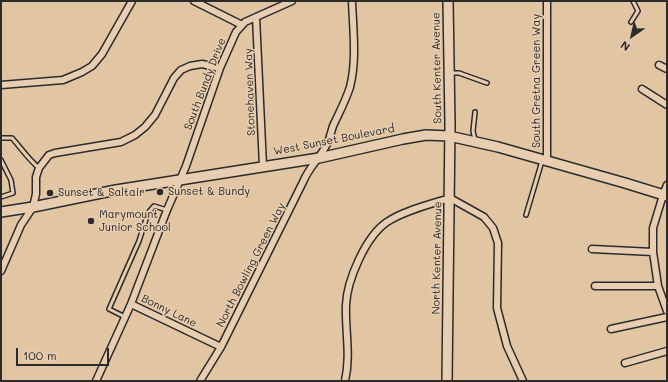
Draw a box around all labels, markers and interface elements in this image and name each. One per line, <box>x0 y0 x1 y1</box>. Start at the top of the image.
street label: South Kenter Avenue <box>429 12 445 124</box>
street label: South Gretna Green Way <box>530 14 544 148</box>
north arrow <box>612 16 652 56</box>
street label: South Bundy Drive <box>181 36 229 132</box>
text: N <box>617 38 633 55</box>
street label: Stonehaven Way <box>242 48 258 136</box>
street label: West Sunset Boulevard <box>272 122 396 158</box>
place label: Sunset & Bundy <box>168 185 250 199</box>
place label: Sunset & Saltair <box>58 186 145 200</box>
marker: Sunset & Bundy <box>155 187 165 197</box>
marker: Sunset & Saltair <box>45 188 55 198</box>
street label: North Bowling Green Way <box>214 201 288 329</box>
street label: North Kenter Avenue <box>429 201 445 315</box>
place label: Marymount Junior School <box>99 208 171 234</box>
marker: Marymount Junior School <box>86 216 96 226</box>
street label: Bonny Lane <box>139 292 199 330</box>
scale bar <box>18 340 111 366</box>
text: 100 m <box>23 347 57 363</box>

